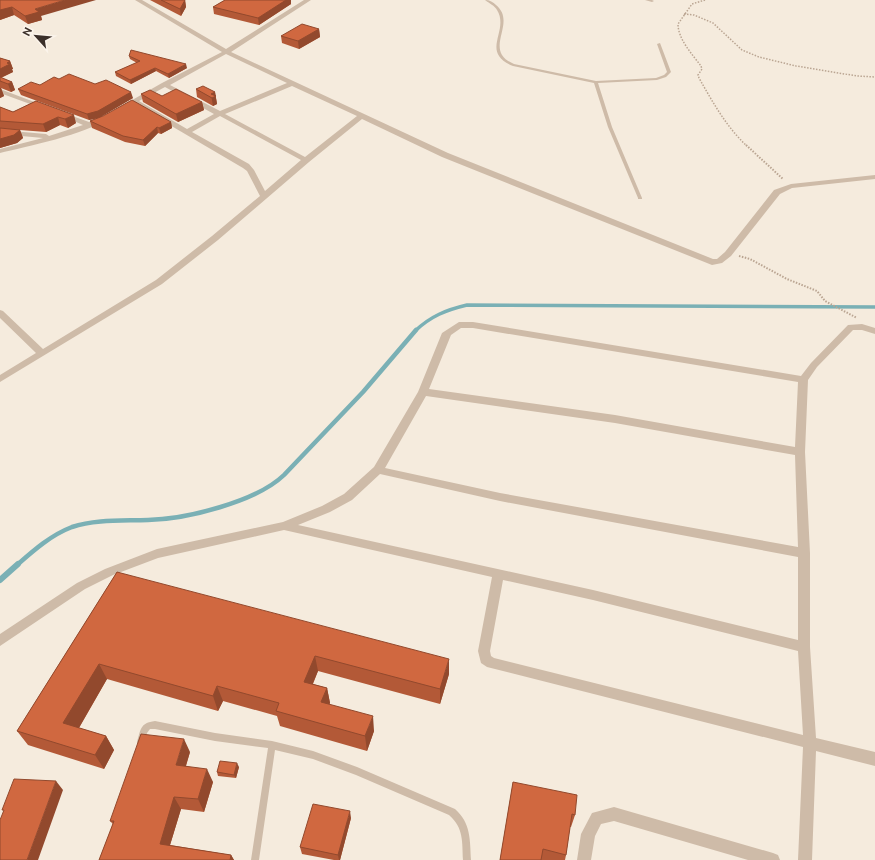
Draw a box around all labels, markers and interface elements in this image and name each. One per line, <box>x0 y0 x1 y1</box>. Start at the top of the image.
north arrow <box>16 16 56 56</box>
text: N <box>20 25 34 38</box>

